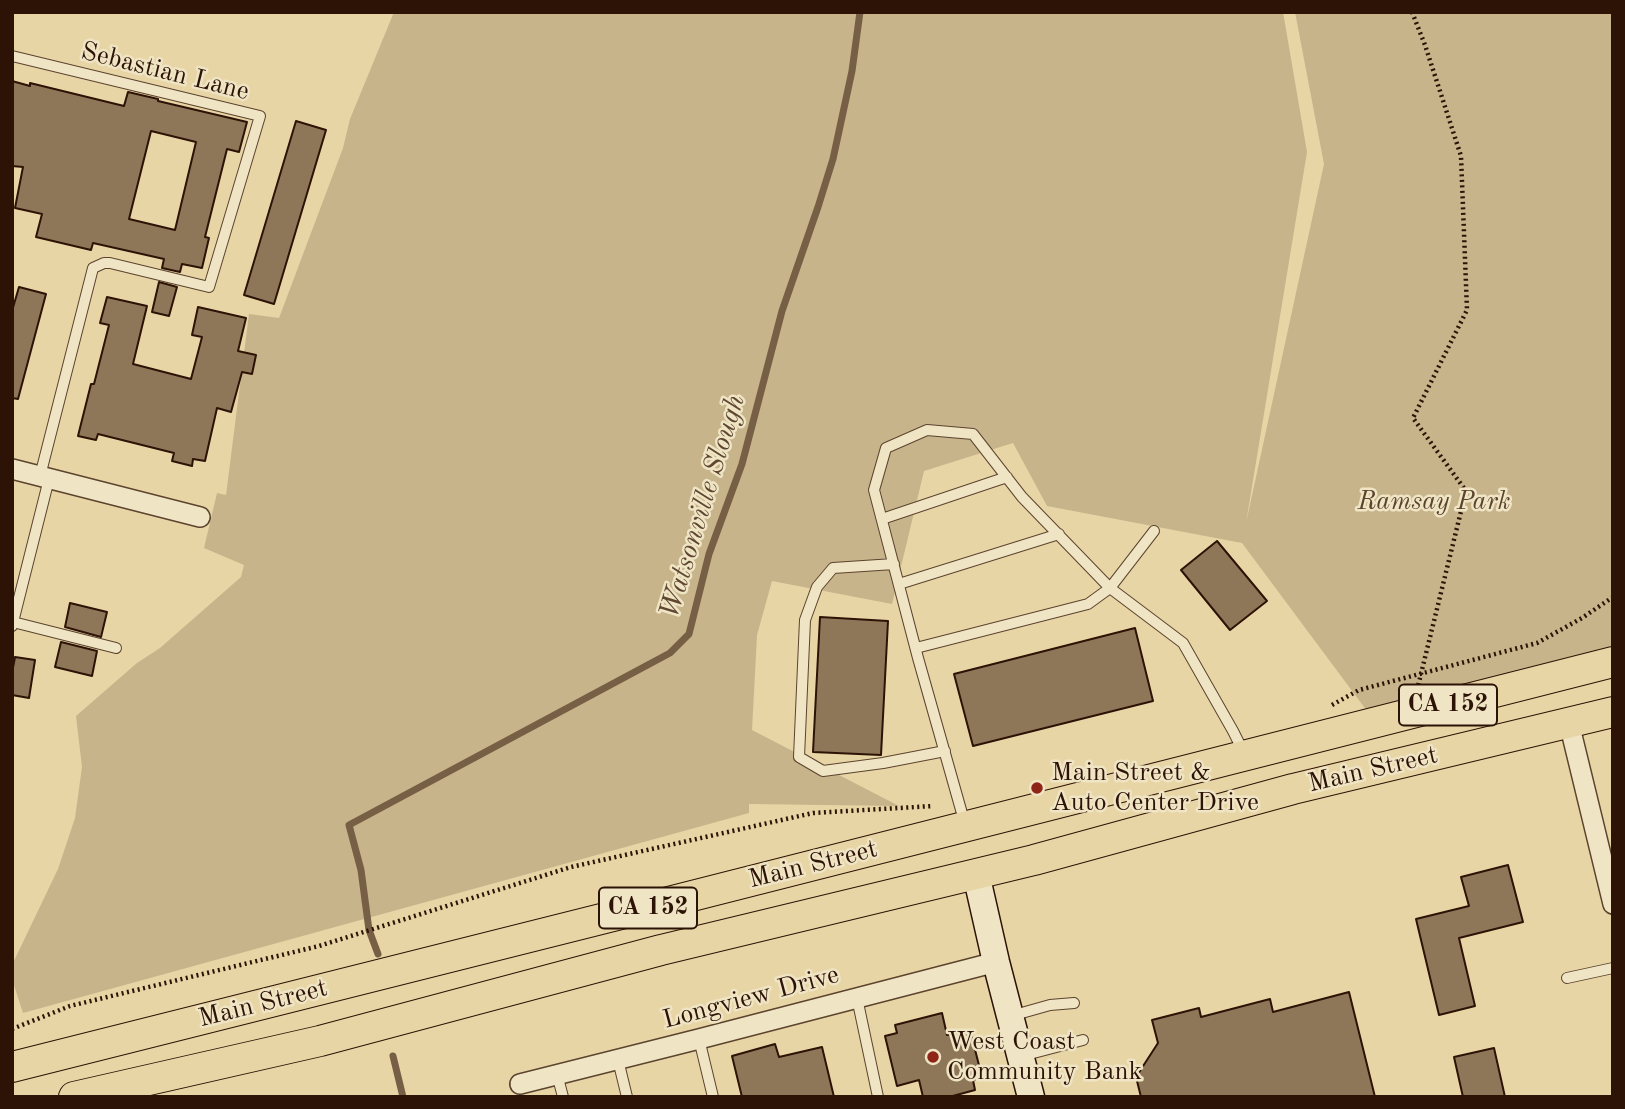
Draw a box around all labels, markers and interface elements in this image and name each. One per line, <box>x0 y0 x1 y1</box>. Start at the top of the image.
street label: Sebastian Lane <box>78 36 252 108</box>
water label: Watsonville Slough <box>653 391 753 623</box>
park label: Ramsay Park <box>1358 486 1510 518</box>
road number: CA 152 <box>1399 684 1497 726</box>
street label: Main Street <box>1305 740 1441 800</box>
place label: Main Street & Auto Center Drive <box>1051 757 1259 818</box>
marker: Main Street & Auto Center Drive <box>1029 780 1045 796</box>
street label: Main Street <box>745 834 881 896</box>
road number: CA 152 <box>599 888 697 928</box>
street label: Longview Drive <box>660 960 842 1036</box>
street label: Main Street <box>195 973 331 1035</box>
place label: West Coast Community Bank <box>947 1026 1142 1088</box>
marker: West Coast Community Bank <box>925 1049 941 1065</box>

